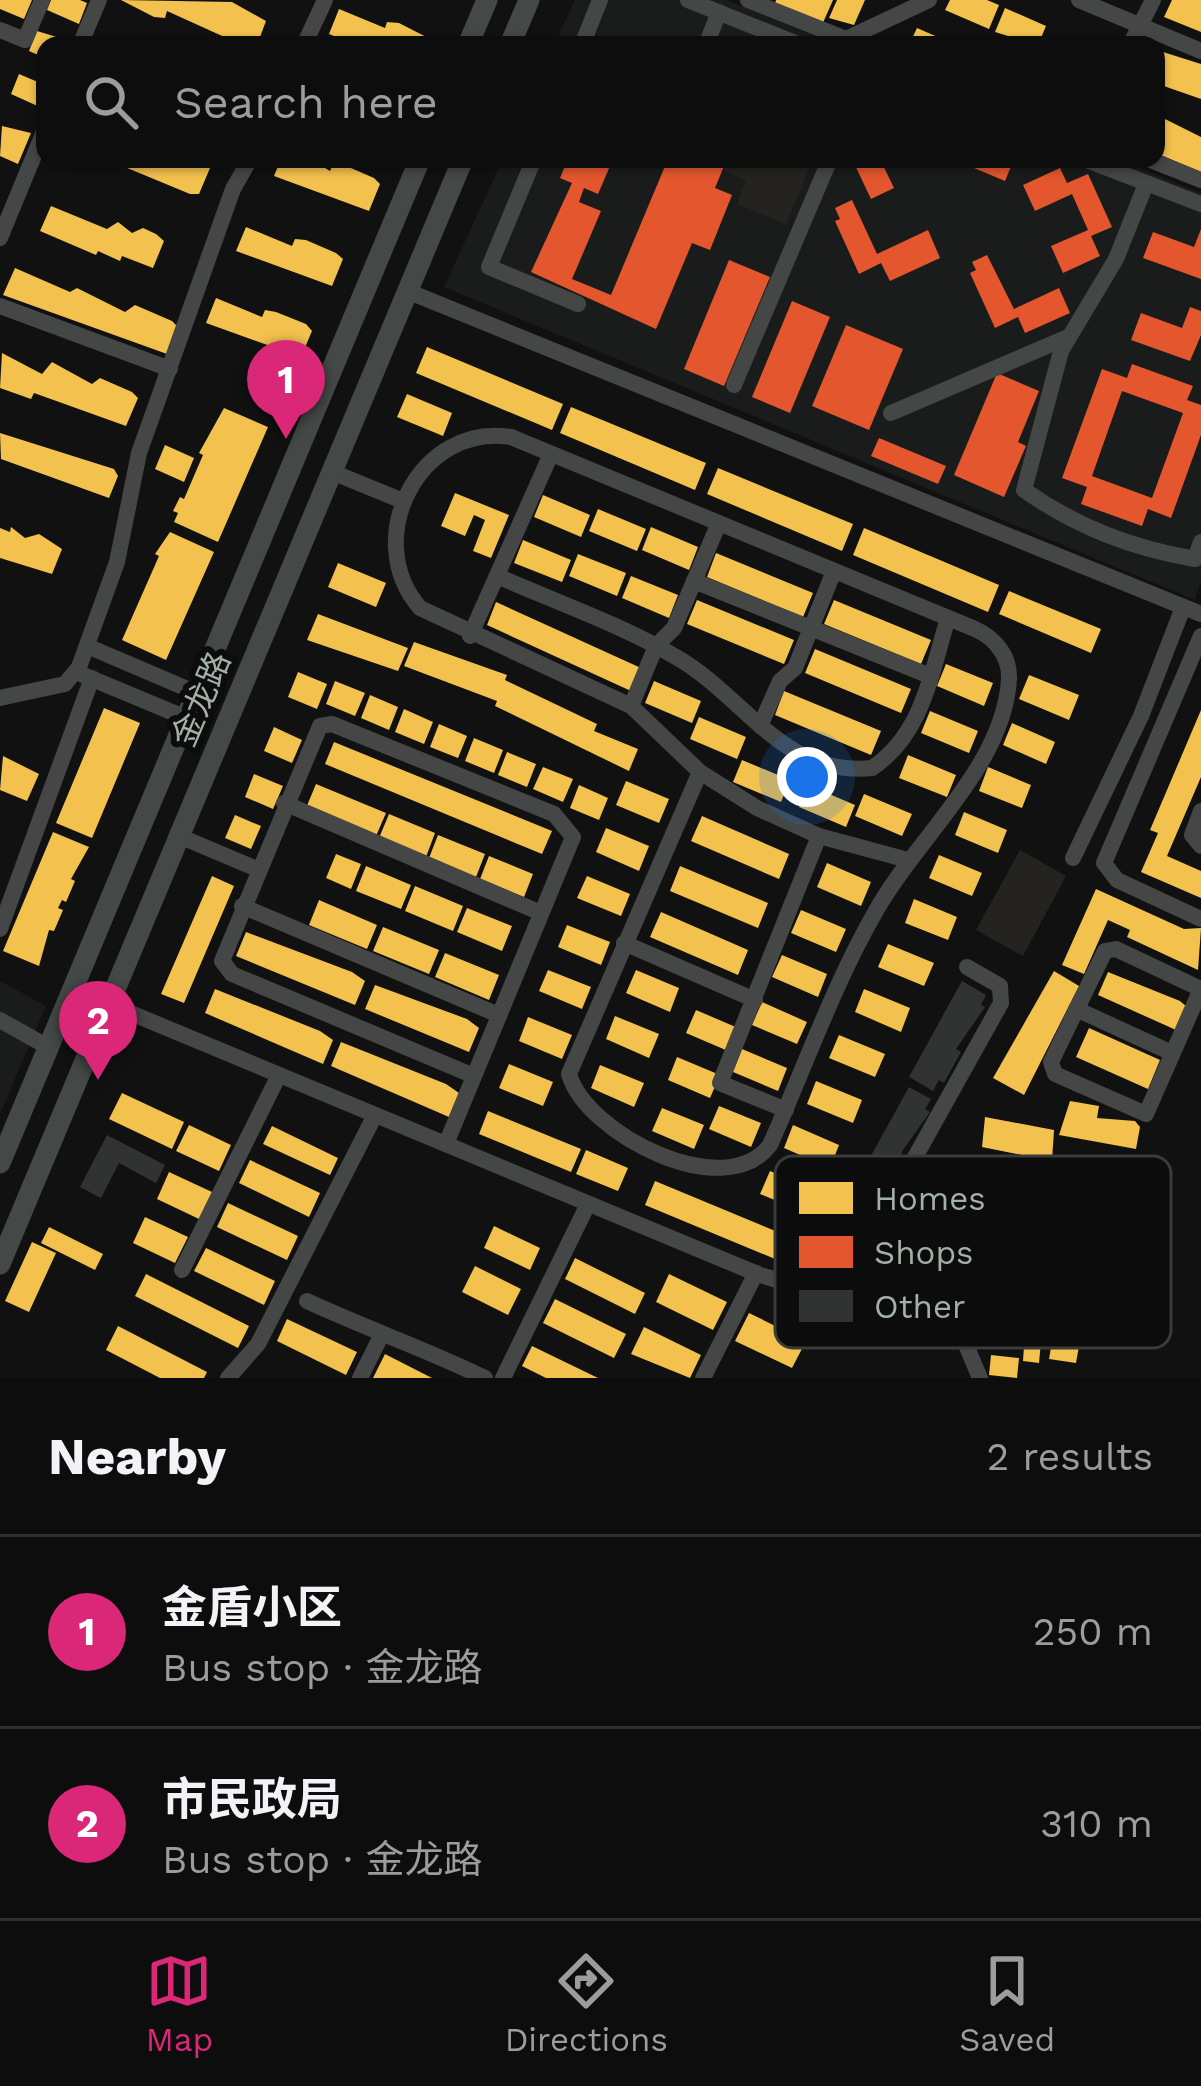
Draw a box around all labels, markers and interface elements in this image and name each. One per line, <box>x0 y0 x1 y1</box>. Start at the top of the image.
search box <box>36 36 1165 168</box>
icon: search <box>78 69 144 135</box>
text: Search here <box>174 76 438 129</box>
pin: 1 <box>247 340 325 439</box>
street label: 金龙路 <box>164 646 238 752</box>
your location <box>777 747 837 807</box>
pin: 2 <box>59 981 137 1080</box>
legend <box>775 1156 1171 1348</box>
text: Homes <box>874 1179 986 1218</box>
text: Shops <box>874 1233 973 1272</box>
text: Other <box>874 1287 965 1326</box>
text: Nearby <box>48 1427 226 1486</box>
text: 2 results <box>987 1434 1153 1479</box>
text: 金盾小区 <box>162 1581 342 1634</box>
text: 1 <box>79 1609 95 1654</box>
text: 250 m <box>1033 1609 1153 1654</box>
text: Bus stop · 金龙路 <box>162 1645 483 1690</box>
text: 市民政局 <box>162 1773 342 1826</box>
text: 2 <box>75 1801 99 1846</box>
text: 310 m <box>1040 1801 1153 1846</box>
text: Bus stop · 金龙路 <box>162 1837 483 1882</box>
tab: Map <box>146 1948 213 2059</box>
tab: Directions <box>505 1948 668 2059</box>
tab: Saved <box>959 1948 1055 2059</box>

